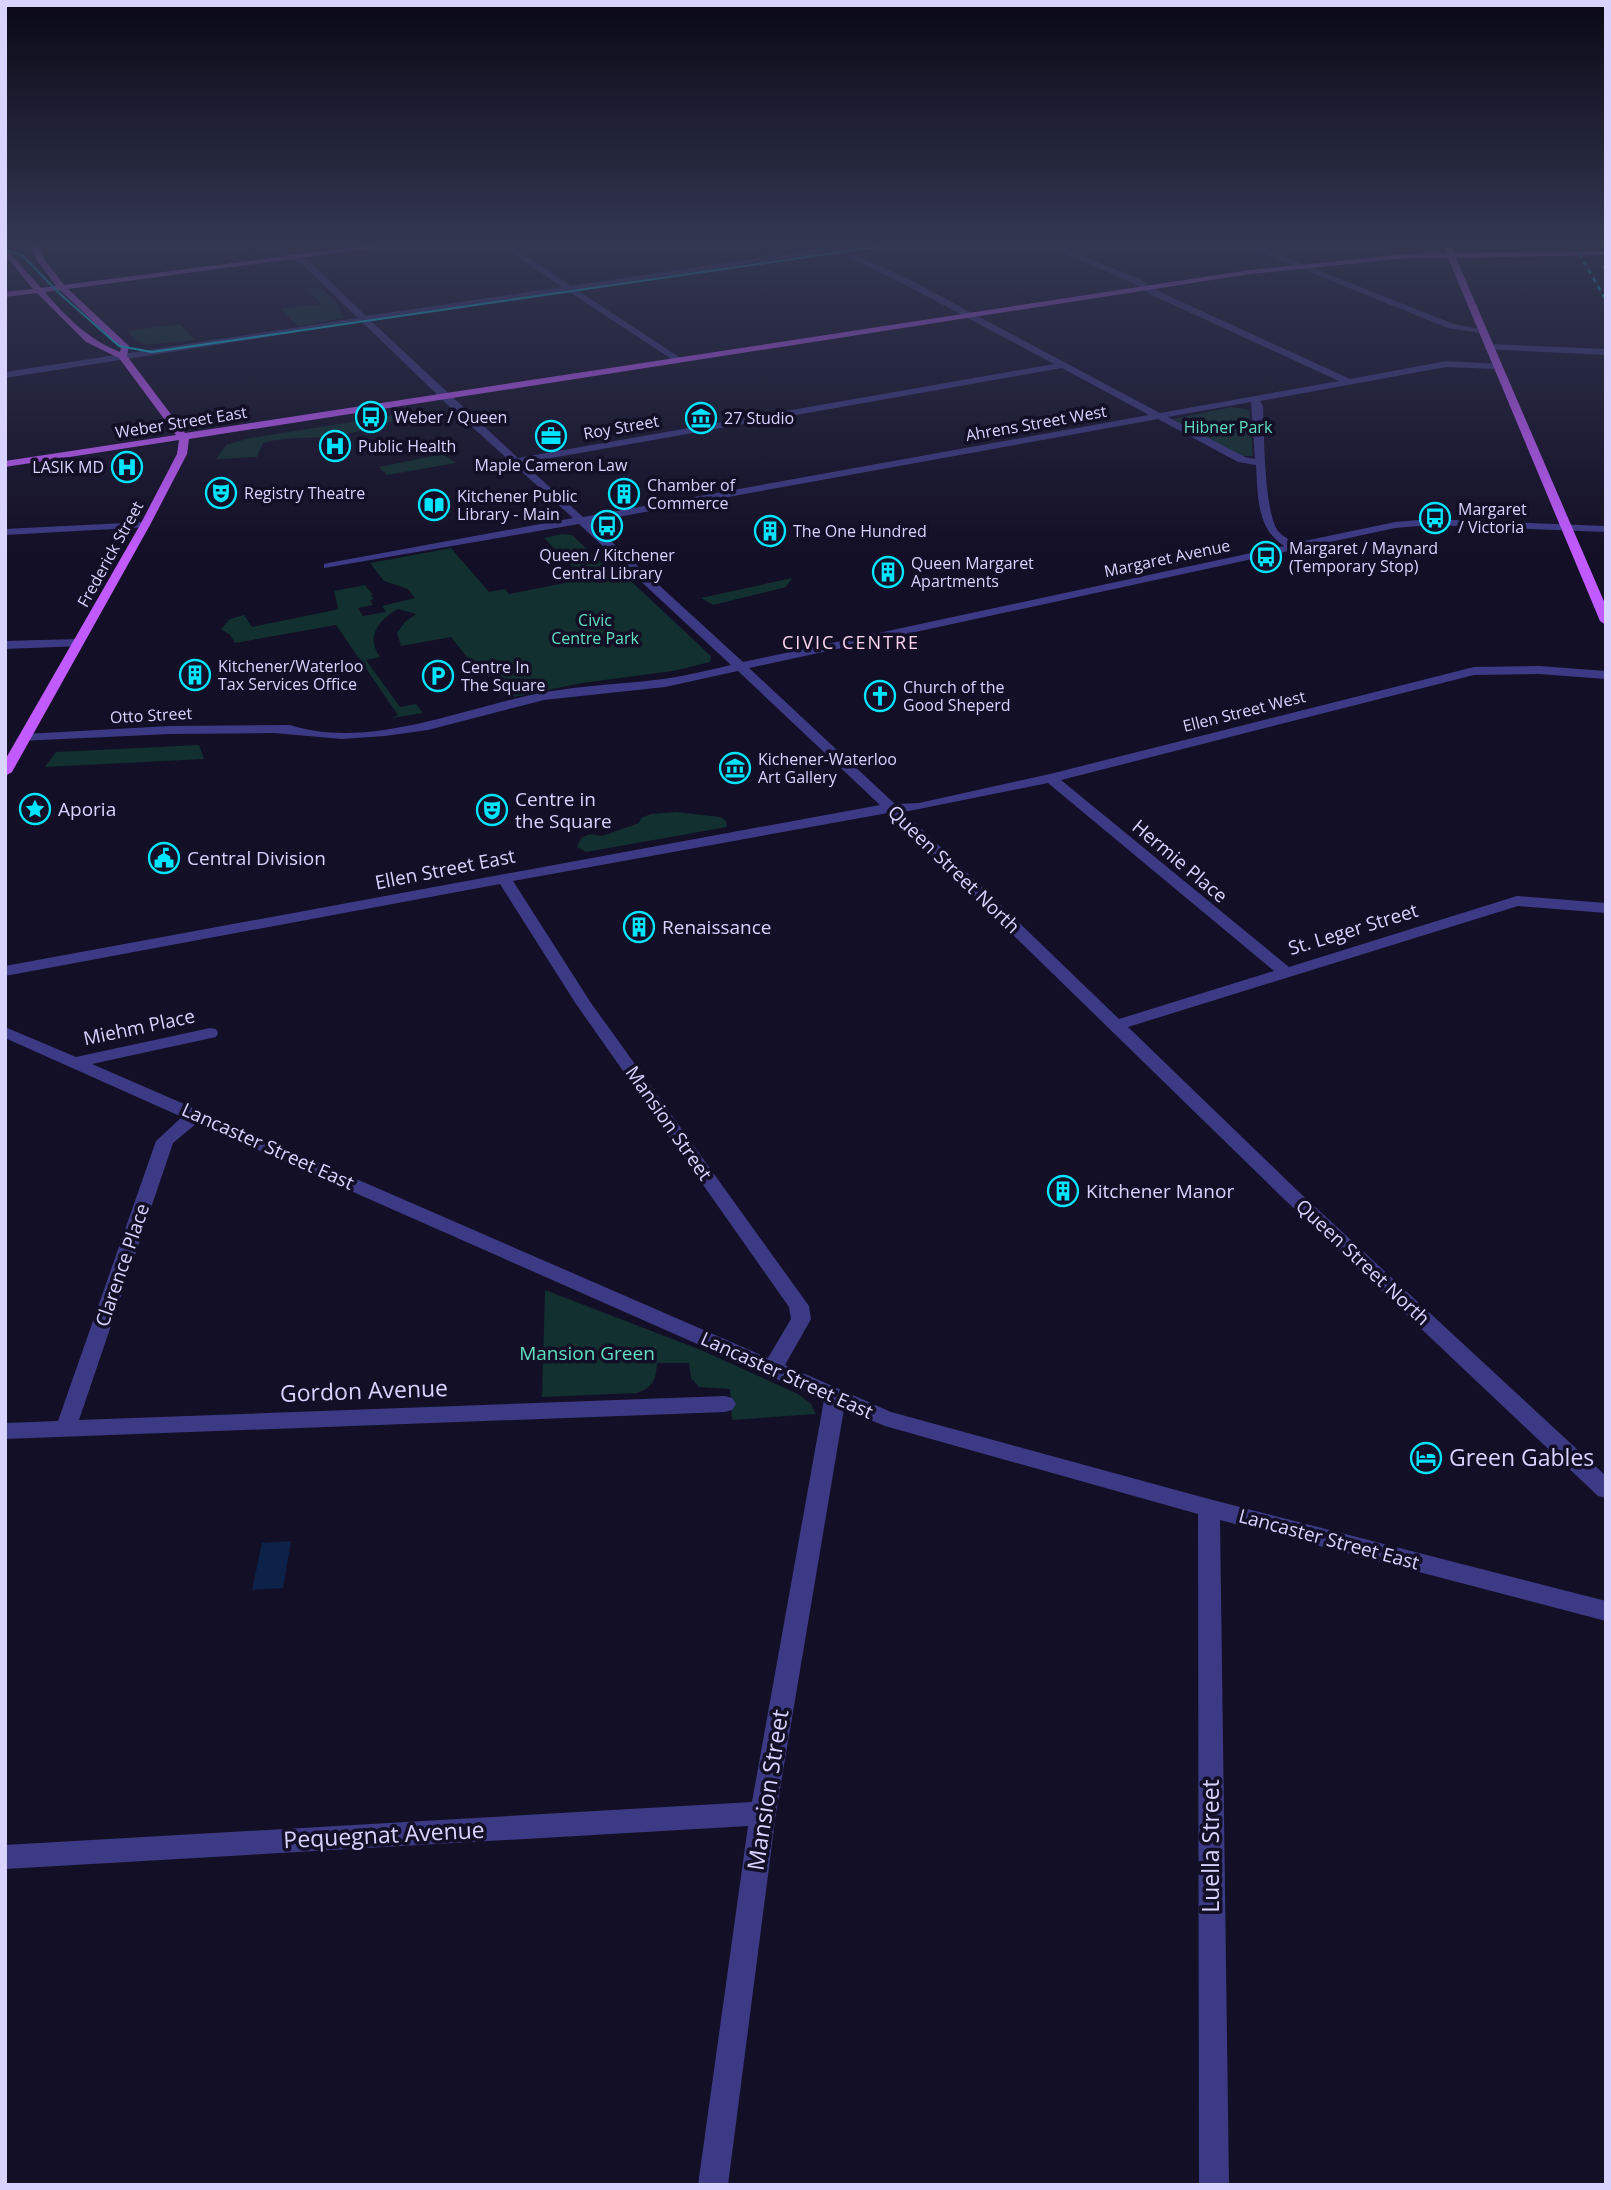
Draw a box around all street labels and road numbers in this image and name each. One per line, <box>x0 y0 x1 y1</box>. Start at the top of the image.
street label: Ahrens Street West <box>964 400 1109 446</box>
street label: Weber Street East <box>114 401 249 443</box>
street label: Roy Street <box>581 409 661 444</box>
street label: Frederick Street <box>72 497 148 611</box>
street label: Margaret Avenue <box>1102 534 1232 582</box>
street label: Ellen Street West <box>1180 685 1308 737</box>
street label: Otto Street <box>109 702 193 728</box>
street label: Queen Street North <box>882 799 1026 939</box>
street label: Hermie Place <box>1127 813 1233 909</box>
street label: Ellen Street East <box>373 843 518 895</box>
street label: St. Leger Street <box>1285 897 1421 961</box>
street label: Miehm Place <box>81 1003 197 1051</box>
street label: Mansion Street <box>620 1061 718 1186</box>
street label: Lancaster Street East <box>178 1096 358 1196</box>
street label: Queen Street North <box>1290 1193 1436 1331</box>
street label: Clarence Place <box>89 1200 155 1330</box>
street label: Lancaster Street East <box>697 1325 877 1425</box>
street label: Gordon Avenue <box>279 1371 448 1409</box>
street label: Lancaster Street East <box>1236 1502 1422 1576</box>
street label: Mansion Street <box>738 1707 796 1873</box>
street label: Luella Street <box>1194 1779 1226 1913</box>
street label: Pequegnat Avenue <box>283 1813 485 1855</box>

